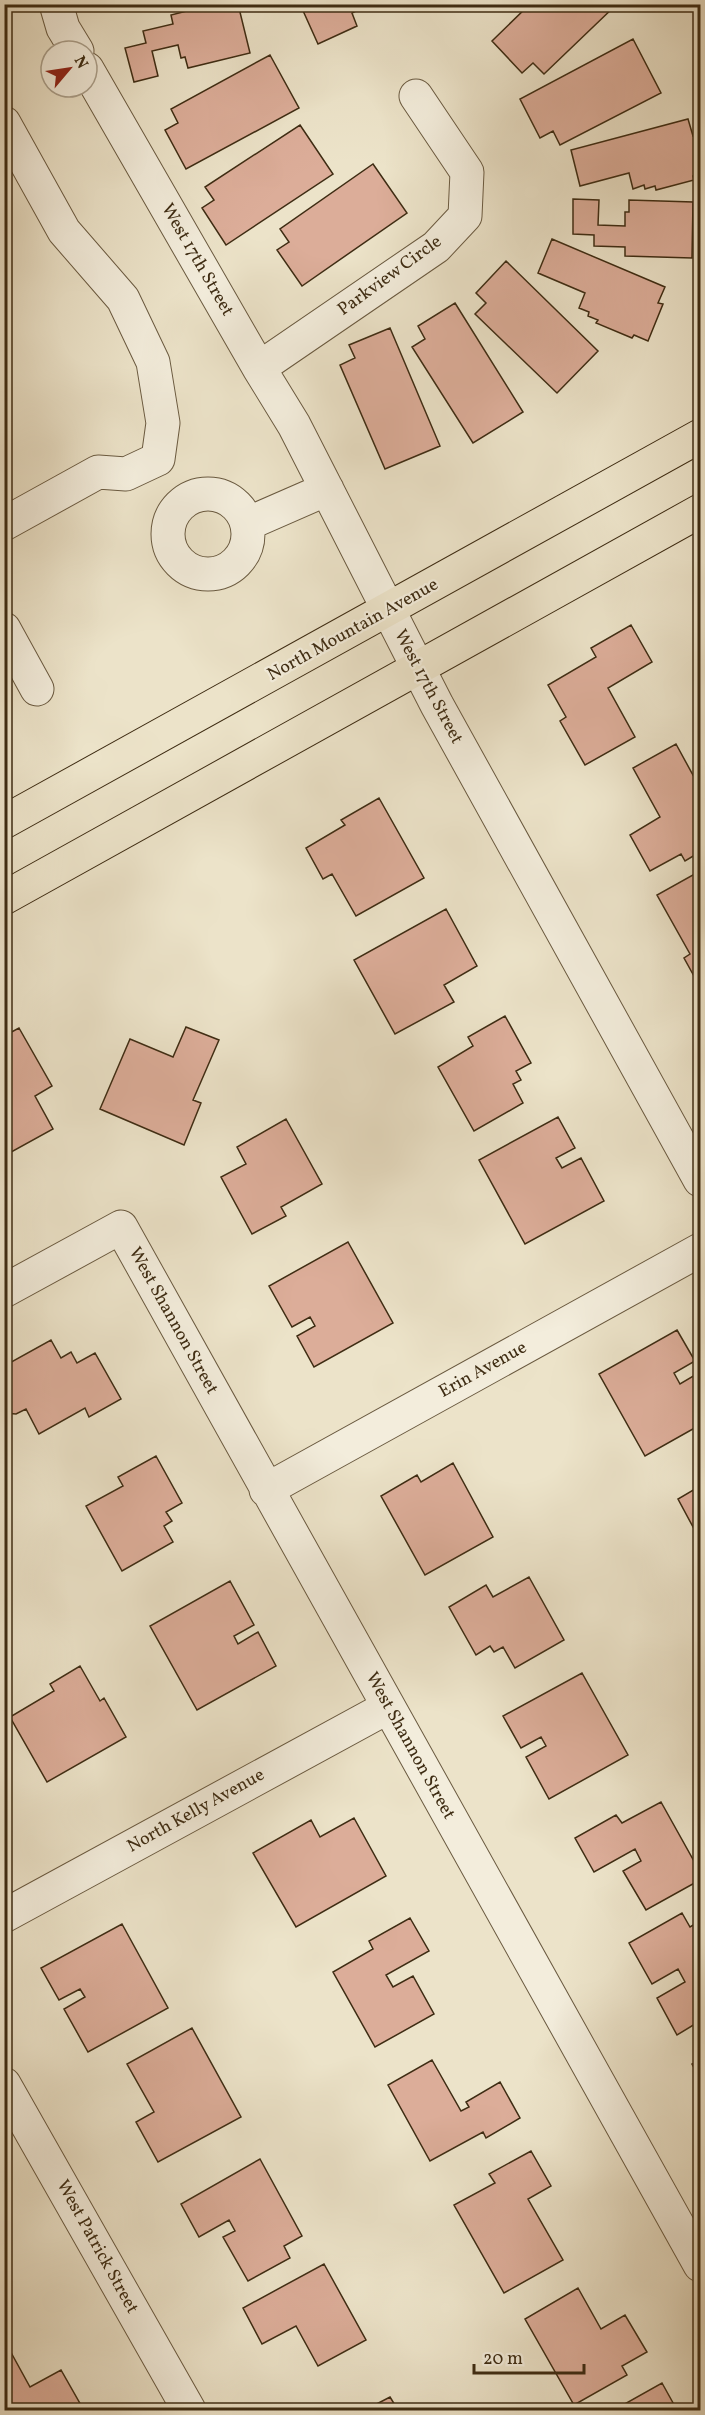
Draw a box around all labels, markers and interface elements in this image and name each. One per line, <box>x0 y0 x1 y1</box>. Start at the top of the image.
north arrow <box>39 39 99 99</box>
text: N <box>68 52 93 73</box>
street label: West 17th Street <box>155 199 239 321</box>
street label: Parkview Circle <box>333 230 447 322</box>
street label: North Mountain Avenue <box>263 573 443 687</box>
street label: West 17th Street <box>387 625 469 749</box>
street label: West Shannon Street <box>122 1243 224 1399</box>
street label: Erin Avenue <box>435 1336 531 1404</box>
street label: West Shannon Street <box>359 1668 461 1824</box>
street label: North Kelly Avenue <box>123 1763 269 1859</box>
street label: West Patrick Street <box>50 2176 144 2318</box>
scale bar <box>474 2337 584 2375</box>
text: 20 m <box>483 2347 523 2372</box>

